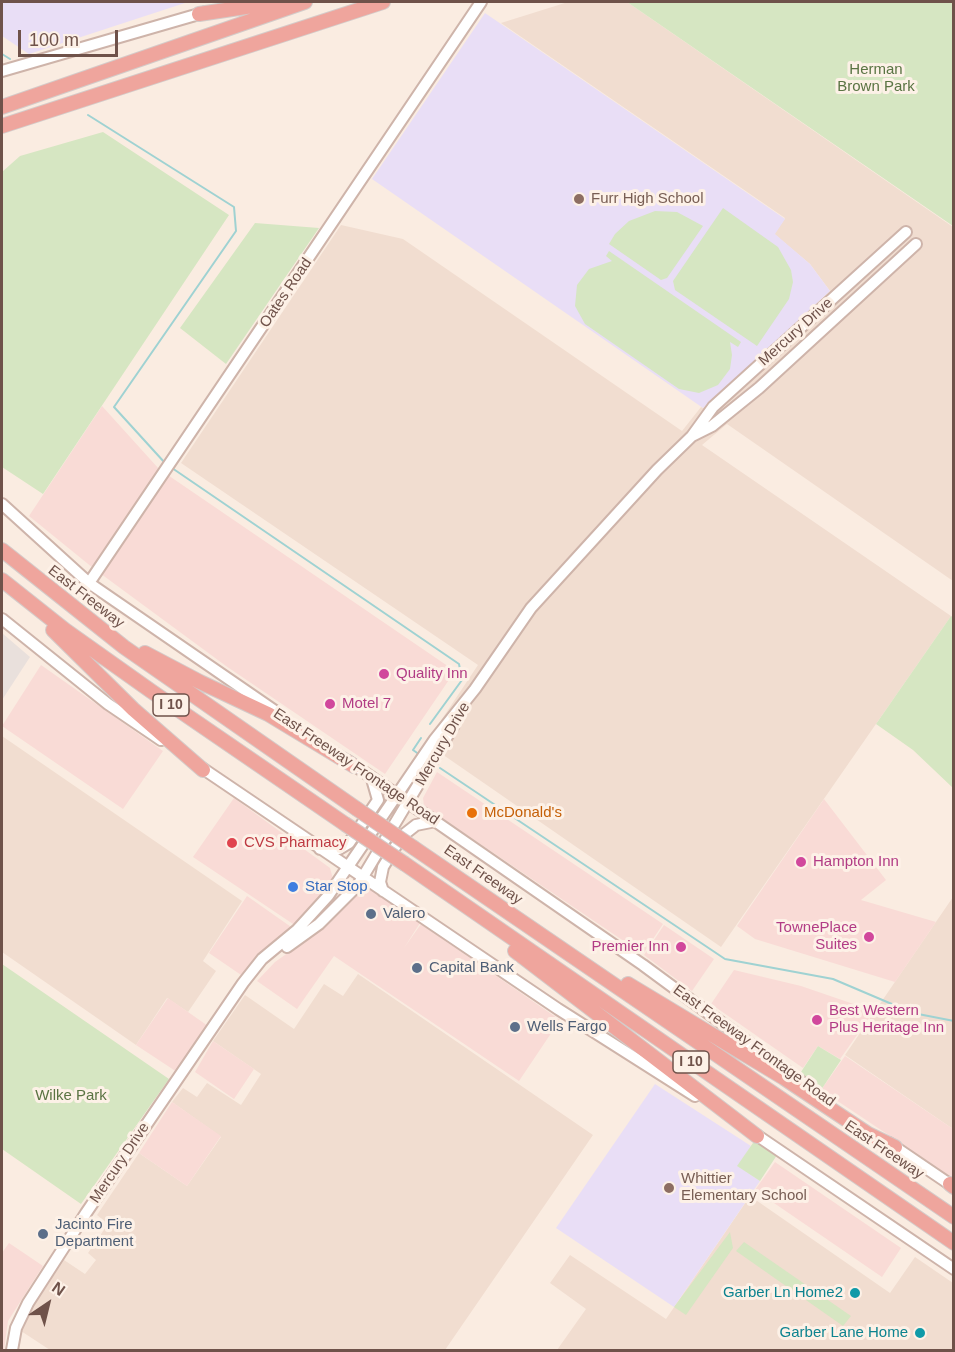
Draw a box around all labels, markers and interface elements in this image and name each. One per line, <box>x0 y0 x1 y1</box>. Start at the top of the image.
scale bar <box>21 18 122 56</box>
text: 100 m <box>29 30 79 50</box>
park label: Herman Brown Park <box>837 61 915 96</box>
place label: Furr High School <box>591 190 704 208</box>
marker: Furr High School <box>572 192 586 206</box>
street label: Oates Road <box>256 255 316 331</box>
street label: Mercury Drive <box>755 294 837 370</box>
street label: East Freeway <box>44 562 128 632</box>
place label: Quality Inn <box>396 665 468 683</box>
marker: Quality Inn <box>377 667 391 681</box>
road number: I 10 <box>153 694 189 716</box>
place label: Motel 7 <box>342 695 391 713</box>
marker: Motel 7 <box>323 697 337 711</box>
street label: Mercury Drive <box>412 699 474 789</box>
street label: East Freeway Frontage Road <box>270 705 442 829</box>
place label: McDonald's <box>484 804 562 822</box>
marker: McDonald's <box>465 806 479 820</box>
place label: CVS Pharmacy <box>244 834 347 852</box>
marker: CVS Pharmacy <box>225 836 239 850</box>
street label: East Freeway <box>440 841 526 909</box>
place label: Hampton Inn <box>813 853 899 871</box>
marker: Hampton Inn <box>794 855 808 869</box>
place label: Star Stop <box>305 878 368 896</box>
marker: Star Stop <box>286 880 300 894</box>
place label: Valero <box>383 905 425 923</box>
marker: Valero <box>364 907 378 921</box>
place label: TownePlace Suites <box>776 919 857 954</box>
marker: TownePlace Suites <box>862 930 876 944</box>
place label: Premier Inn <box>591 938 669 956</box>
marker: Premier Inn <box>674 940 688 954</box>
place label: Capital Bank <box>429 959 514 977</box>
marker: Capital Bank <box>410 961 424 975</box>
street label: East Freeway Frontage Road <box>669 981 839 1111</box>
place label: Best Western Plus Heritage Inn <box>829 1002 944 1037</box>
marker: Best Western Plus Heritage Inn <box>810 1013 824 1027</box>
place label: Wells Fargo <box>527 1018 607 1036</box>
marker: Wells Fargo <box>508 1020 522 1034</box>
road number: I 10 <box>673 1051 709 1073</box>
park label: Wilke Park <box>35 1087 107 1105</box>
street label: East Freeway <box>841 1117 927 1183</box>
street label: Mercury Drive <box>86 1119 154 1207</box>
place label: Whittier Elementary School <box>681 1170 807 1205</box>
marker: Whittier Elementary School <box>662 1181 676 1195</box>
place label: Jacinto Fire Department <box>55 1216 133 1251</box>
marker: Jacinto Fire Department <box>36 1227 50 1241</box>
north arrow <box>18 1274 78 1334</box>
text: N <box>49 1279 68 1299</box>
place label: Garber Ln Home2 <box>723 1284 843 1302</box>
marker: Garber Ln Home2 <box>848 1286 862 1300</box>
place label: Garber Lane Home <box>780 1324 908 1342</box>
marker: Garber Lane Home <box>913 1326 927 1340</box>

